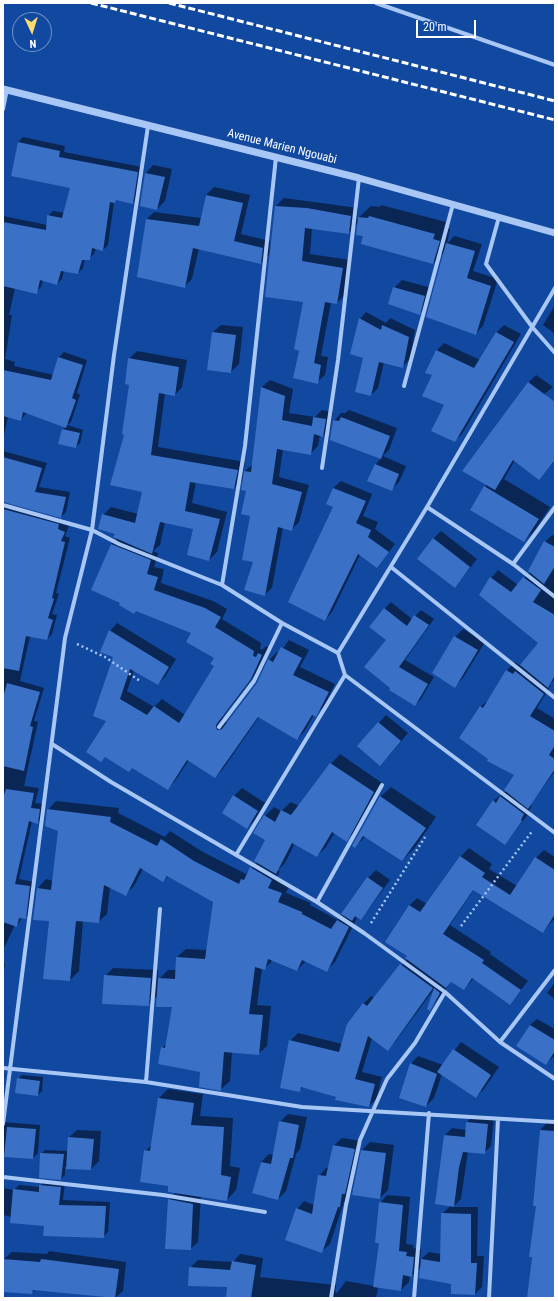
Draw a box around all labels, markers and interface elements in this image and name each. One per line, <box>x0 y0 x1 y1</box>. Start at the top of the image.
north arrow <box>12 12 52 52</box>
scale bar <box>418 12 478 38</box>
text: 20 m <box>423 20 447 34</box>
text: N <box>29 37 37 50</box>
street label: Avenue Marien Ngouabi <box>226 126 338 168</box>

